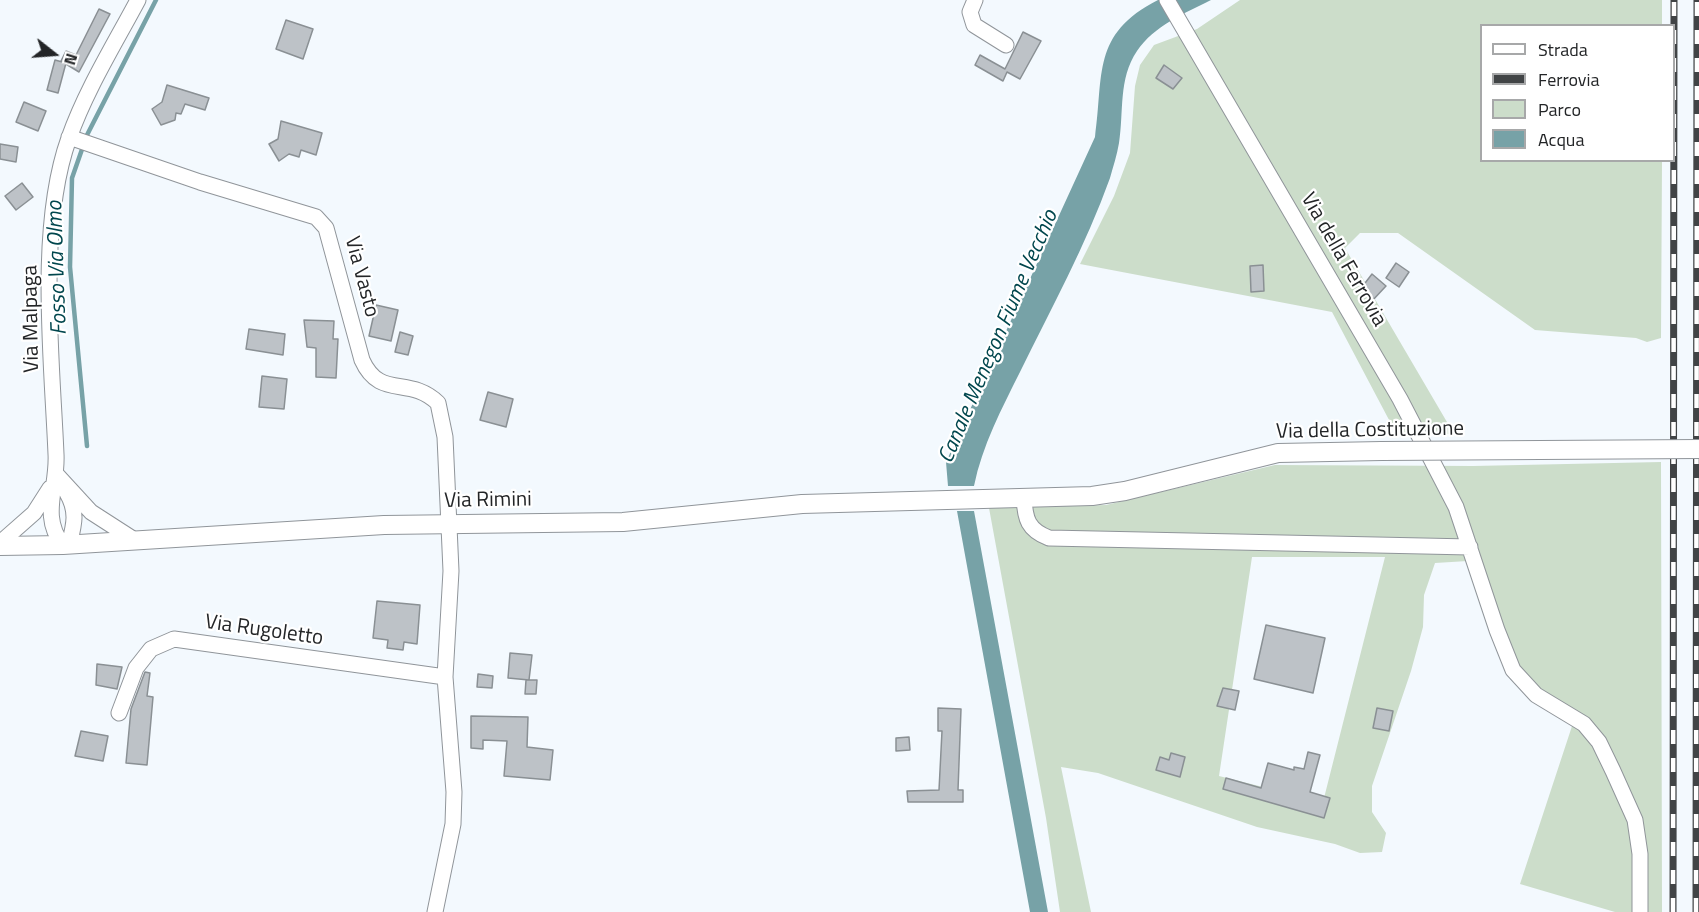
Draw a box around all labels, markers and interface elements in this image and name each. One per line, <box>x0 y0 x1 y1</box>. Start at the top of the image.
north arrow <box>24 24 84 84</box>
legend <box>1480 24 1675 162</box>
text: Strada <box>1538 36 1588 63</box>
text: N <box>58 50 84 68</box>
text: Ferrovia <box>1538 66 1599 93</box>
text: Parco <box>1538 96 1581 123</box>
text: Acqua <box>1538 126 1584 153</box>
street label: Via della Ferrovia <box>1295 189 1391 331</box>
water label: Fosso Via Olmo <box>42 200 74 336</box>
water label: Canale Menegon Fiume Vecchio <box>934 206 1064 468</box>
street label: Via Vasto <box>338 234 384 320</box>
street label: Via Malpaga <box>18 265 46 373</box>
street label: Via della Costituzione <box>1276 417 1464 445</box>
street label: Via Rimini <box>444 488 532 514</box>
street label: Via Rugoletto <box>203 610 325 652</box>

